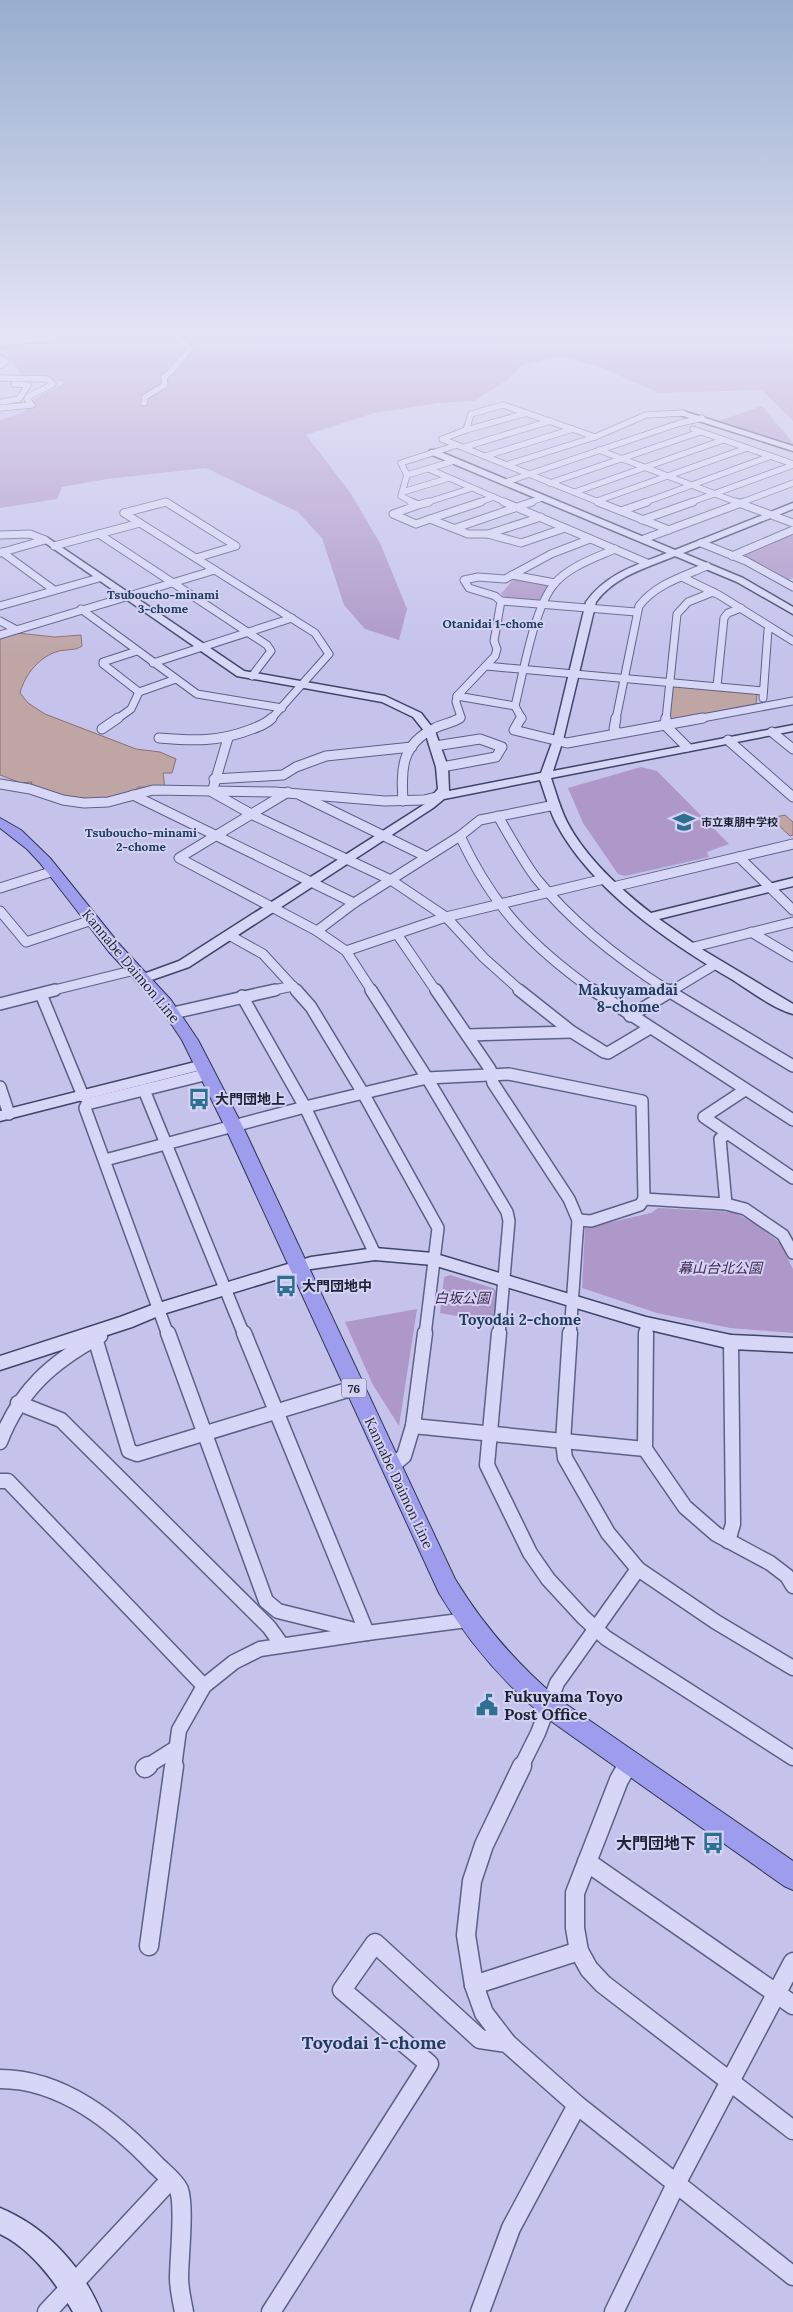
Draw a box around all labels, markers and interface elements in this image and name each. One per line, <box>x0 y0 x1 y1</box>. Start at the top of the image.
district label: Tsuboucho-minami 3-chome <box>107 587 219 616</box>
district label: Otanidai 1-chome <box>442 616 544 631</box>
school or university icon: 市立東朋中学校 <box>671 809 697 835</box>
place label: 市立東朋中学校 <box>701 815 778 829</box>
district label: Tsuboucho-minami 2-chome <box>85 825 197 854</box>
street label: Kannabe Daimon Line <box>78 905 184 1027</box>
district label: Makuyamadai 8-chome <box>578 980 678 1016</box>
bus stop icon: 大門団地上 <box>186 1086 212 1112</box>
place label: 大門団地上 <box>215 1090 285 1108</box>
park label: 幕山台北公園 <box>678 1259 764 1277</box>
bus stop icon: 大門団地中 <box>273 1273 299 1299</box>
place label: 大門団地中 <box>302 1277 372 1295</box>
park label: 白坂公園 <box>434 1289 492 1307</box>
district label: Toyodai 2-chome <box>459 1310 581 1329</box>
road number: 76 <box>342 1379 366 1398</box>
street label: Kannabe Daimon Line <box>361 1414 438 1552</box>
place label: Fukuyama Toyo Post Office <box>504 1686 623 1724</box>
public building icon: Fukuyama Toyo Post Office <box>474 1692 500 1718</box>
bus stop icon: 大門団地下 <box>700 1830 726 1856</box>
place label: 大門団地下 <box>616 1833 696 1853</box>
district label: Toyodai 1-chome <box>302 2031 446 2054</box>

